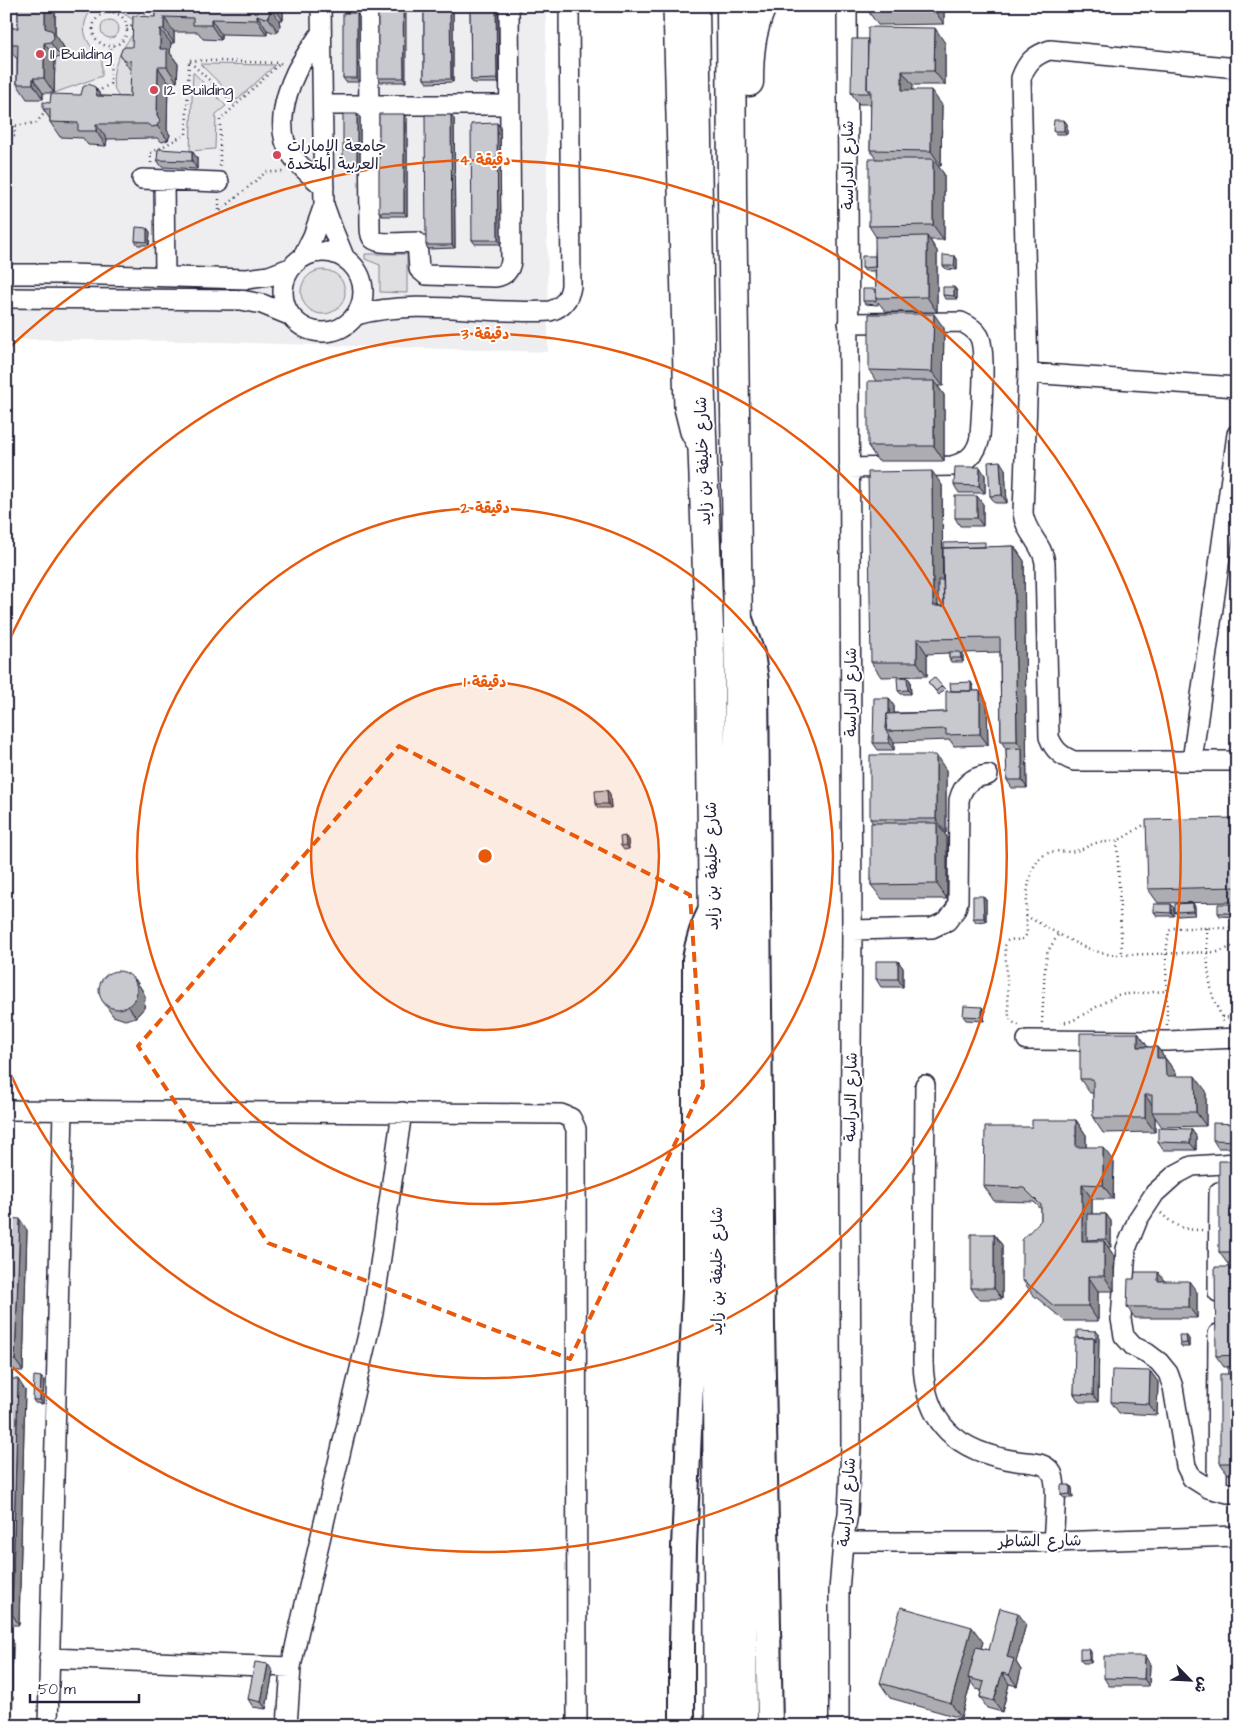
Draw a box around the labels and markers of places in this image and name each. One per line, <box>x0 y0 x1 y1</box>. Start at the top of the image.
place label: I1 Building <box>50 43 112 66</box>
marker: I1 Building <box>34 48 46 60</box>
place label: I2 Building <box>164 79 233 102</box>
marker: I2 Building <box>148 84 160 96</box>
place label: جامعة الإمارات العربية المتحدة <box>287 135 386 175</box>
marker: جامعة الإمارات العربية المتحدة <box>271 149 283 161</box>
centre of rings <box>476 847 494 865</box>

